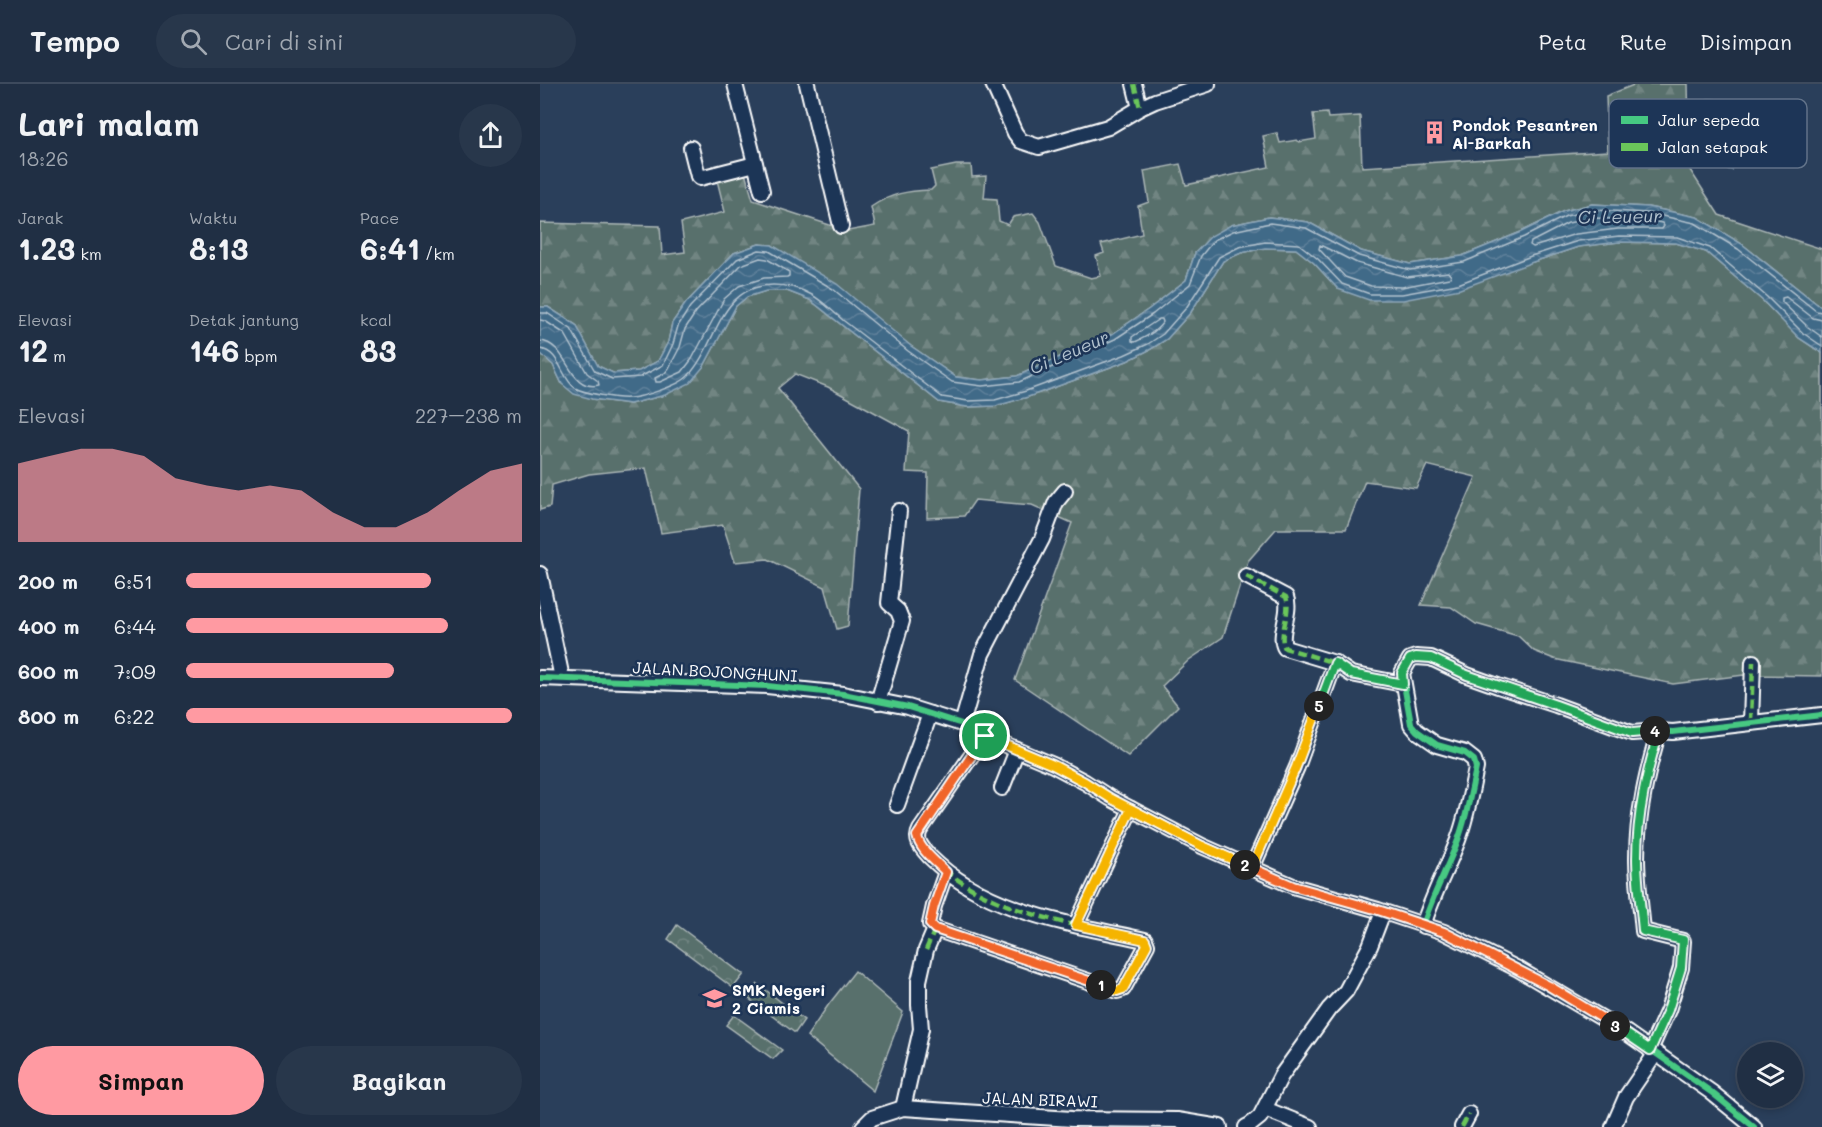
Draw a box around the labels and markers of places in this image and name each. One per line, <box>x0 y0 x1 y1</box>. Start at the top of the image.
place label: Pondok Pesantren Al-Barkah <box>1452 114 1598 153</box>
building icon: Pondok Pesantren Al-Barkah <box>1421 120 1447 146</box>
pin: 5 <box>1304 691 1334 721</box>
pin <box>959 710 1010 761</box>
pin: 4 <box>1640 716 1670 746</box>
pin: 2 <box>1230 850 1260 880</box>
pin: 1 <box>1086 970 1116 1000</box>
place label: SMK Negeri 2 Ciamis <box>732 979 826 1018</box>
school or university icon: SMK Negeri 2 Ciamis <box>701 985 727 1011</box>
pin: 3 <box>1600 1011 1630 1041</box>

